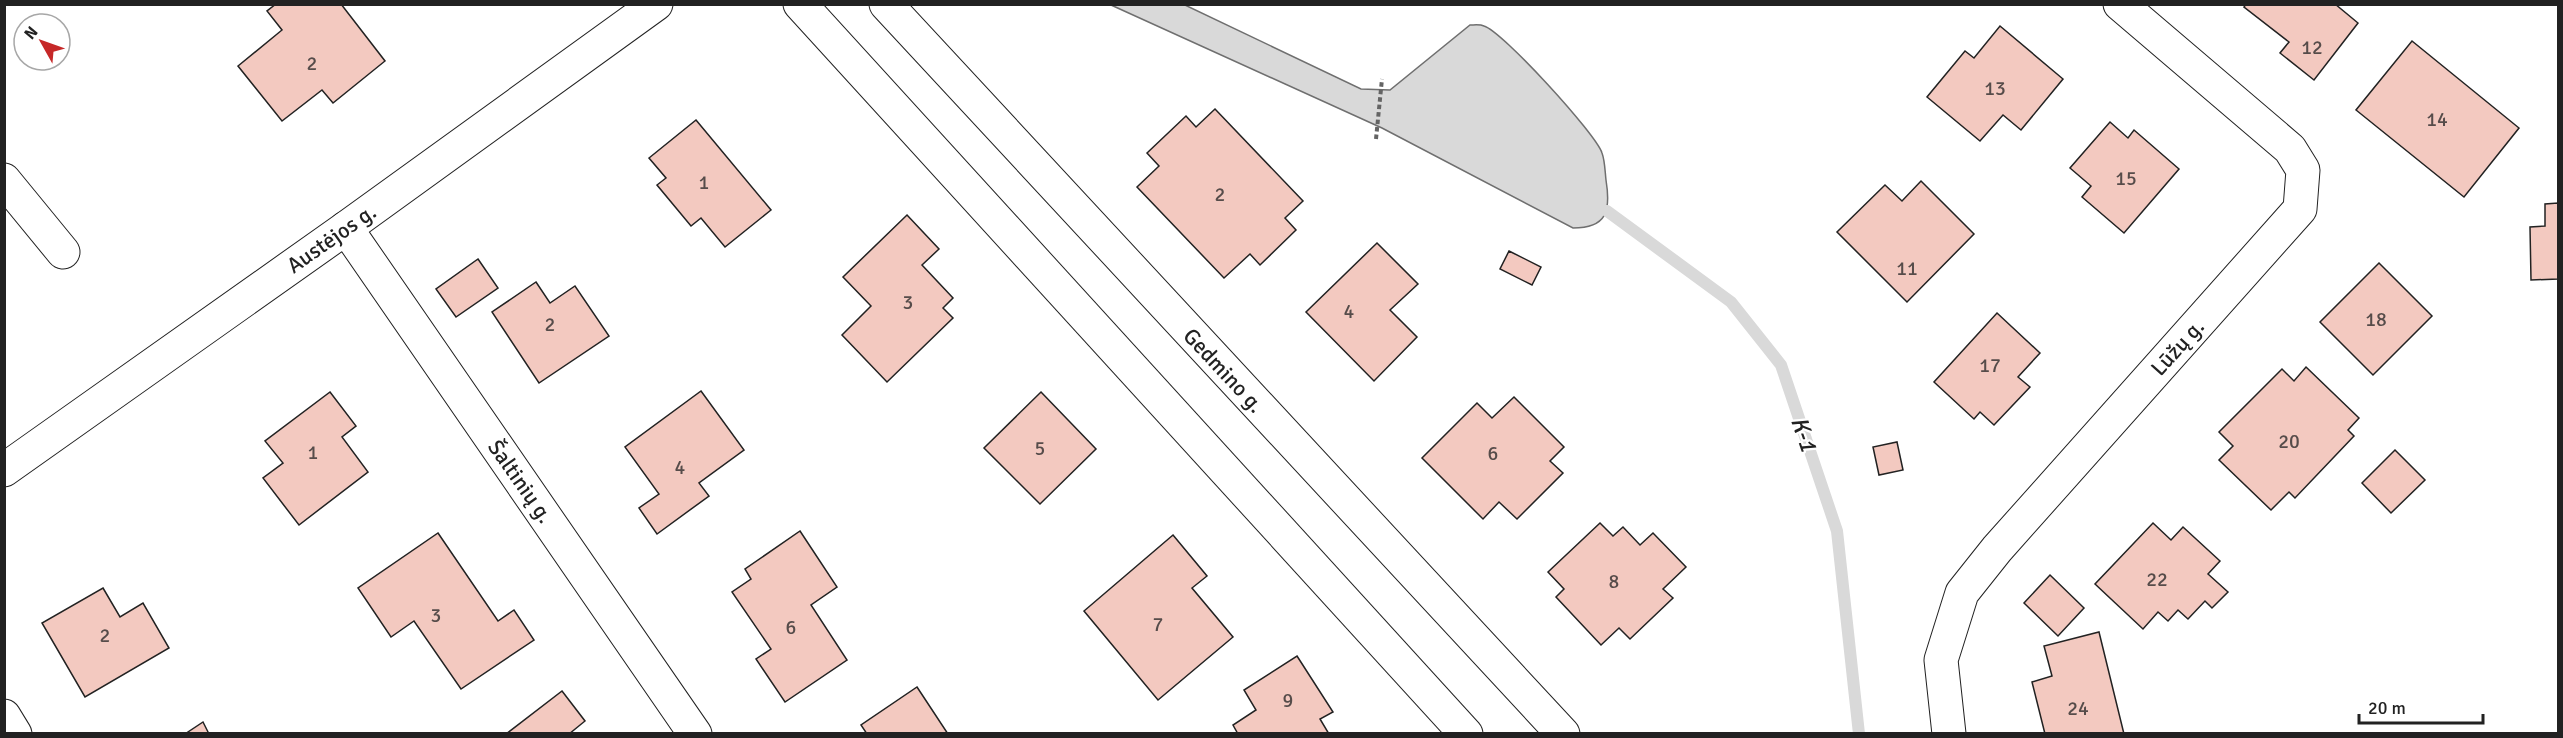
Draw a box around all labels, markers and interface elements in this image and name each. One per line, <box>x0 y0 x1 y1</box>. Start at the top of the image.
north arrow <box>12 12 72 72</box>
text: N <box>20 22 43 44</box>
house number: 12 <box>2301 35 2323 60</box>
house number: 2 <box>307 51 317 76</box>
house number: 13 <box>1984 76 2006 101</box>
house number: 14 <box>2426 107 2448 132</box>
house number: 15 <box>2115 166 2137 191</box>
house number: 1 <box>699 170 709 195</box>
house number: 2 <box>1215 182 1225 207</box>
street label: Austėjos g. <box>281 198 381 279</box>
house number: 11 <box>1896 256 1918 281</box>
house number: 3 <box>903 290 913 315</box>
house number: 4 <box>1344 299 1355 324</box>
house number: 18 <box>2365 307 2387 332</box>
house number: 2 <box>545 312 555 337</box>
street label: Lūžų g. <box>2145 313 2210 381</box>
street label: Gedmino g. <box>1178 322 1270 418</box>
house number: 17 <box>1979 353 2001 378</box>
water label: K-1 <box>1784 412 1824 456</box>
house number: 20 <box>2278 429 2300 454</box>
street label: Šaltinių g. <box>482 434 559 528</box>
house number: 5 <box>1035 436 1045 461</box>
house number: 1 <box>308 440 318 465</box>
house number: 6 <box>1488 441 1498 466</box>
house number: 4 <box>675 455 686 480</box>
house number: 22 <box>2146 567 2168 592</box>
house number: 8 <box>1609 569 1619 594</box>
house number: 3 <box>431 603 441 628</box>
house number: 7 <box>1153 612 1163 637</box>
house number: 6 <box>786 615 796 640</box>
house number: 2 <box>100 623 110 648</box>
scale bar <box>2359 687 2484 725</box>
house number: 9 <box>1283 688 1293 713</box>
house number: 24 <box>2067 696 2089 721</box>
text: 20 m <box>2368 697 2406 719</box>

